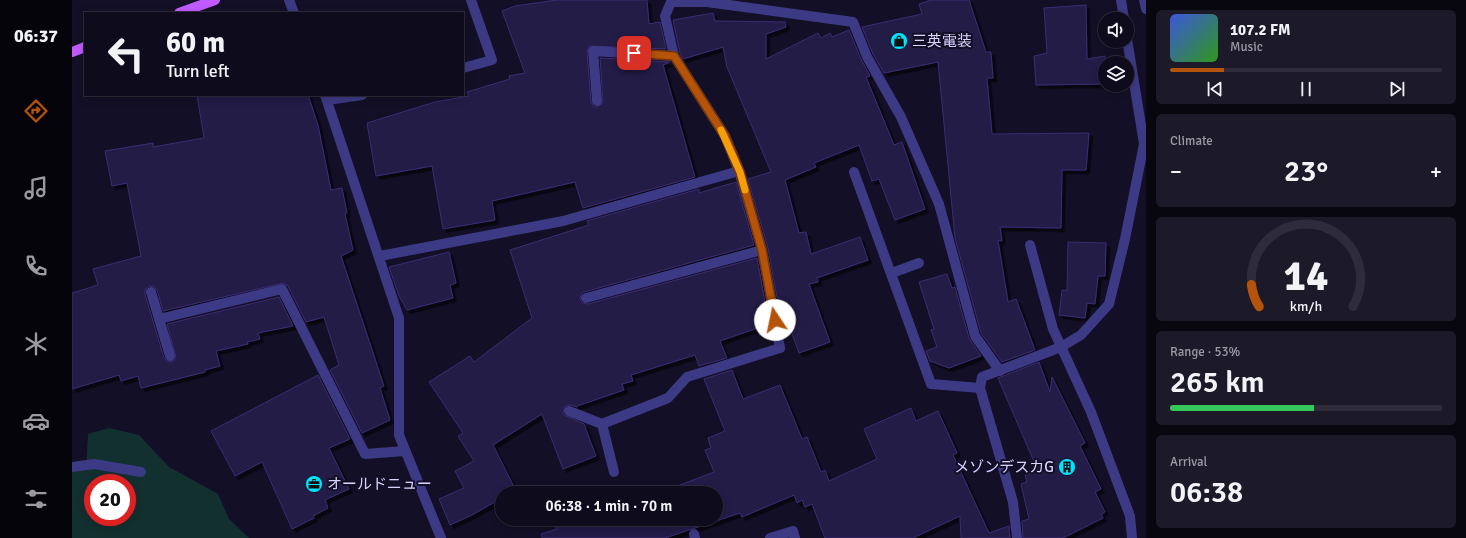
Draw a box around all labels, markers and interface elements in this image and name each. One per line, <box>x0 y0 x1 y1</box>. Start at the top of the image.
map controls <box>1098 12 1134 92</box>
button: sound <box>1098 12 1134 48</box>
text: 107.2 FM <box>1230 21 1291 39</box>
text: 06:37 <box>14 25 58 47</box>
text: 60 m <box>166 26 225 60</box>
icon: left <box>100 28 152 80</box>
shop icon: 三英電装 <box>889 31 909 51</box>
place label: 三英電装 <box>912 32 972 50</box>
pin <box>617 36 651 70</box>
text: Music <box>1230 39 1263 55</box>
icon: arrive <box>623 42 645 64</box>
button: layers <box>1098 56 1134 92</box>
text: Turn left <box>166 60 229 82</box>
icon: previous <box>1204 78 1226 100</box>
icon: pause <box>1295 78 1317 100</box>
icon: next <box>1386 78 1408 100</box>
icon: directions <box>22 97 50 125</box>
text: Climate <box>1170 133 1213 149</box>
text: 23° <box>1284 153 1328 190</box>
text: − <box>1170 158 1182 185</box>
text: + <box>1430 158 1442 185</box>
icon: music <box>22 174 50 202</box>
text: 14 <box>1284 251 1328 302</box>
icon: phone <box>22 252 50 280</box>
text: km/h <box>1290 298 1322 315</box>
position arrow <box>754 299 796 341</box>
icon: climate <box>22 330 50 358</box>
text: Range · 53% <box>1170 344 1240 360</box>
text: 265 km <box>1170 364 1265 401</box>
icon: car <box>22 407 50 435</box>
text: Arrival <box>1170 454 1207 470</box>
building icon: メゾンデスカG <box>1057 457 1077 477</box>
place label: メゾンデスカG <box>954 458 1054 476</box>
speed limit sign: 20 <box>84 474 136 526</box>
office icon: オールドニュー <box>304 474 324 494</box>
text: 06:38 <box>1170 474 1243 511</box>
place label: オールドニュー <box>327 475 432 493</box>
icon: filters <box>22 485 50 513</box>
text: 06:38 · 1 min · 70 m <box>546 497 672 515</box>

